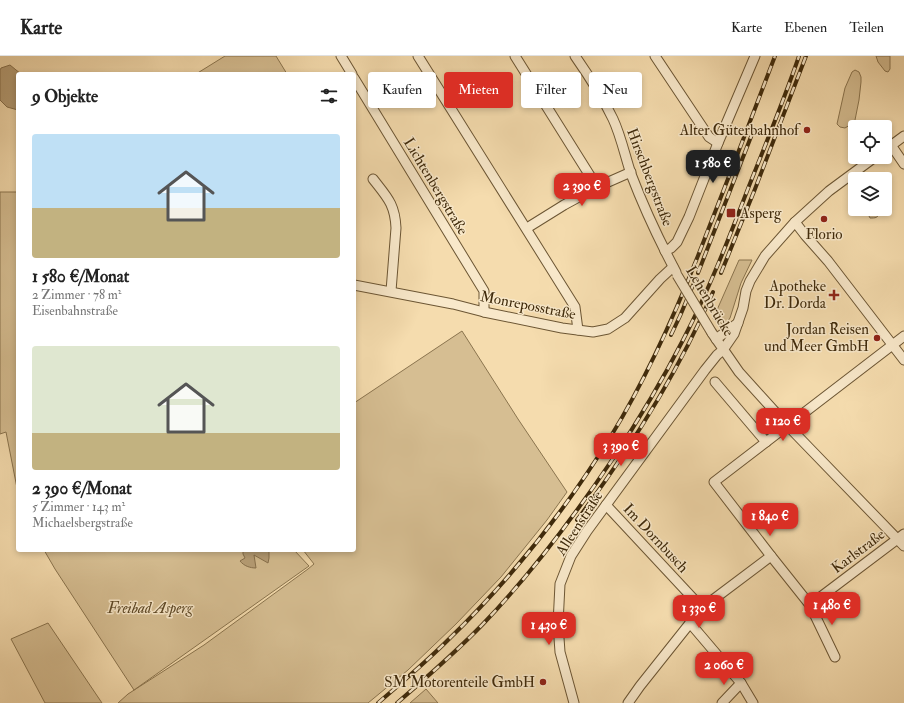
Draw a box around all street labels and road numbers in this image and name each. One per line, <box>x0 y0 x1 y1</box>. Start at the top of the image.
street label: Hirschbergstraße <box>622 125 677 229</box>
street label: Lichtenbergstraße <box>399 134 472 238</box>
street label: Lehenbrücke <box>681 263 738 340</box>
street label: Monreposstraße <box>478 287 577 325</box>
street label: Alleenstraße <box>551 487 607 560</box>
street label: Im Dornbusch <box>619 500 693 577</box>
street label: Karlstraße <box>828 525 889 578</box>

